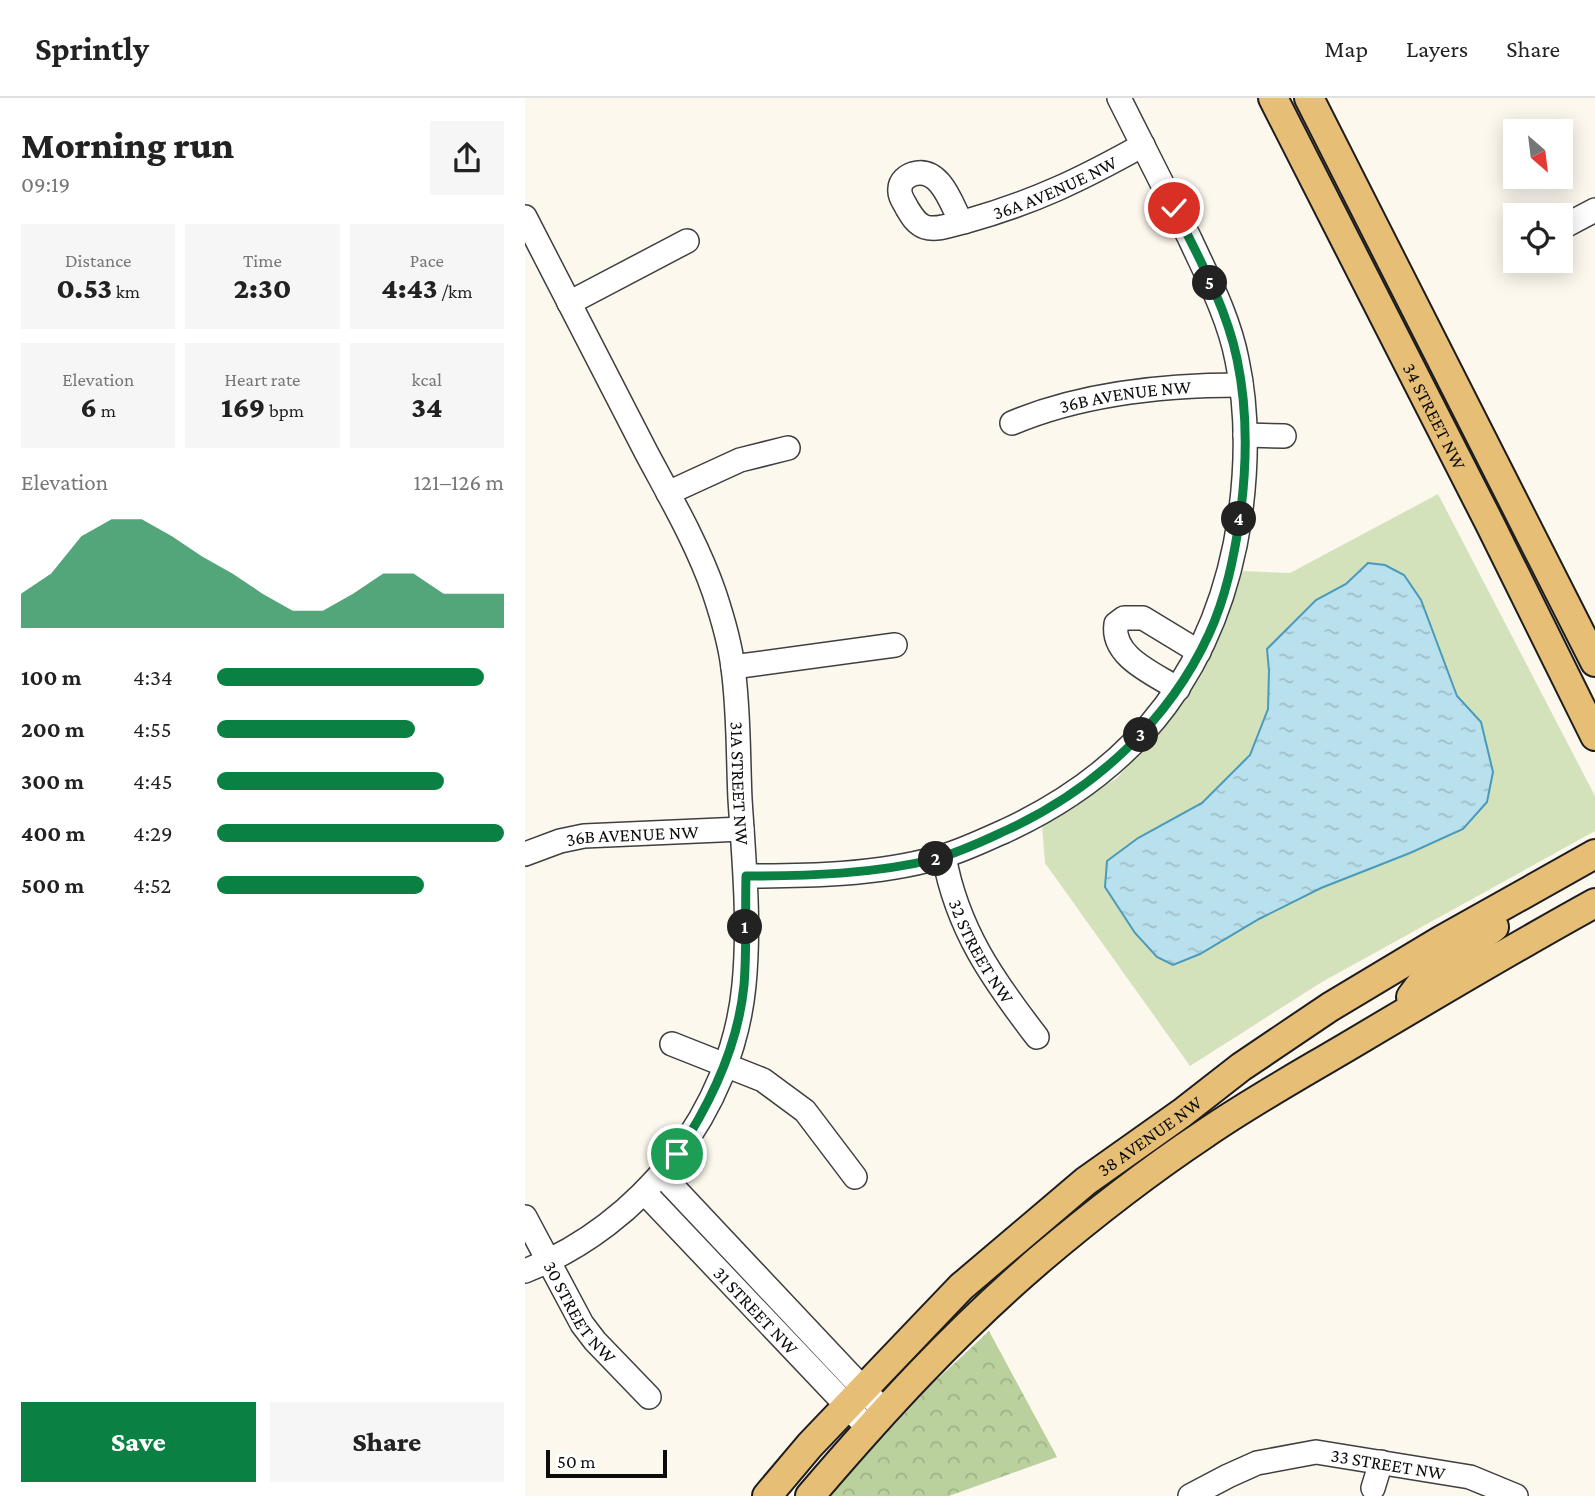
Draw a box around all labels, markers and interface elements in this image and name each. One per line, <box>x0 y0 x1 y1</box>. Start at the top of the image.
text: Sprintly <box>35 30 149 67</box>
text: Map <box>1324 35 1368 62</box>
text: Layers <box>1406 35 1468 62</box>
text: Share <box>1506 35 1560 62</box>
north arrow <box>1503 119 1573 189</box>
map controls <box>1503 119 1573 273</box>
button: share <box>430 121 504 195</box>
text: Morning run <box>21 124 234 166</box>
street label: 36A AVENUE NW <box>990 151 1121 223</box>
text: 09:19 <box>21 171 70 197</box>
pin <box>1144 178 1204 238</box>
icon: check <box>1155 189 1193 227</box>
button: locate <box>1503 203 1573 273</box>
text: Distance <box>65 250 131 271</box>
text: Time <box>243 250 282 271</box>
text: Pace <box>410 250 444 271</box>
pin: 5 <box>1193 266 1227 300</box>
text: 0.53 <box>56 271 112 304</box>
text: 2:30 <box>233 271 292 304</box>
text: 4:43 <box>381 271 438 304</box>
text: 5 <box>1205 272 1214 293</box>
text: km <box>112 281 140 302</box>
text: /km <box>438 281 472 302</box>
street label: 34 STREET NW <box>1399 359 1471 473</box>
text: Elevation <box>62 369 134 390</box>
text: Heart rate <box>225 369 300 390</box>
text: kcal <box>412 369 442 390</box>
street label: 36B AVENUE NW <box>1057 376 1192 417</box>
text: 6 <box>80 390 97 423</box>
text: 169 <box>221 390 265 423</box>
text: 34 <box>411 390 443 423</box>
text: m <box>97 400 116 421</box>
text: bpm <box>265 400 304 421</box>
text: Elevation <box>21 469 108 495</box>
text: 121–126 m <box>413 469 504 495</box>
pin: 4 <box>1221 502 1257 536</box>
text: 4 <box>1233 508 1244 529</box>
text: 100 m <box>21 664 81 690</box>
text: 4:34 <box>133 664 173 690</box>
text: 200 m <box>21 716 85 742</box>
text: 4:55 <box>133 716 171 742</box>
pin: 3 <box>1123 718 1159 752</box>
street label: 31A STREET NW <box>727 721 754 846</box>
text: 3 <box>1136 724 1145 745</box>
text: 300 m <box>21 768 84 794</box>
text: 4:45 <box>133 768 173 794</box>
text: 400 m <box>21 820 85 846</box>
text: 4:29 <box>133 820 173 846</box>
street label: 36B AVENUE NW <box>564 820 700 850</box>
pin: 2 <box>919 842 953 876</box>
text: 2 <box>931 848 940 869</box>
text: 500 m <box>21 872 84 898</box>
text: 4:52 <box>133 872 171 898</box>
street label: 32 STREET NW <box>945 896 1019 1008</box>
pin: 1 <box>727 910 763 944</box>
text: 1 <box>741 916 748 937</box>
street label: 38 AVENUE NW <box>1093 1091 1206 1180</box>
pin <box>647 1124 707 1184</box>
icon: arrive <box>658 1135 696 1173</box>
street label: 30 STREET NW <box>540 1257 621 1367</box>
street label: 31 STREET NW <box>710 1262 803 1359</box>
button: Save <box>21 1402 256 1482</box>
button: Share <box>270 1402 504 1482</box>
street label: 33 STREET NW <box>1330 1444 1448 1483</box>
scale bar <box>546 1447 667 1479</box>
text: 50 m <box>557 1451 596 1472</box>

